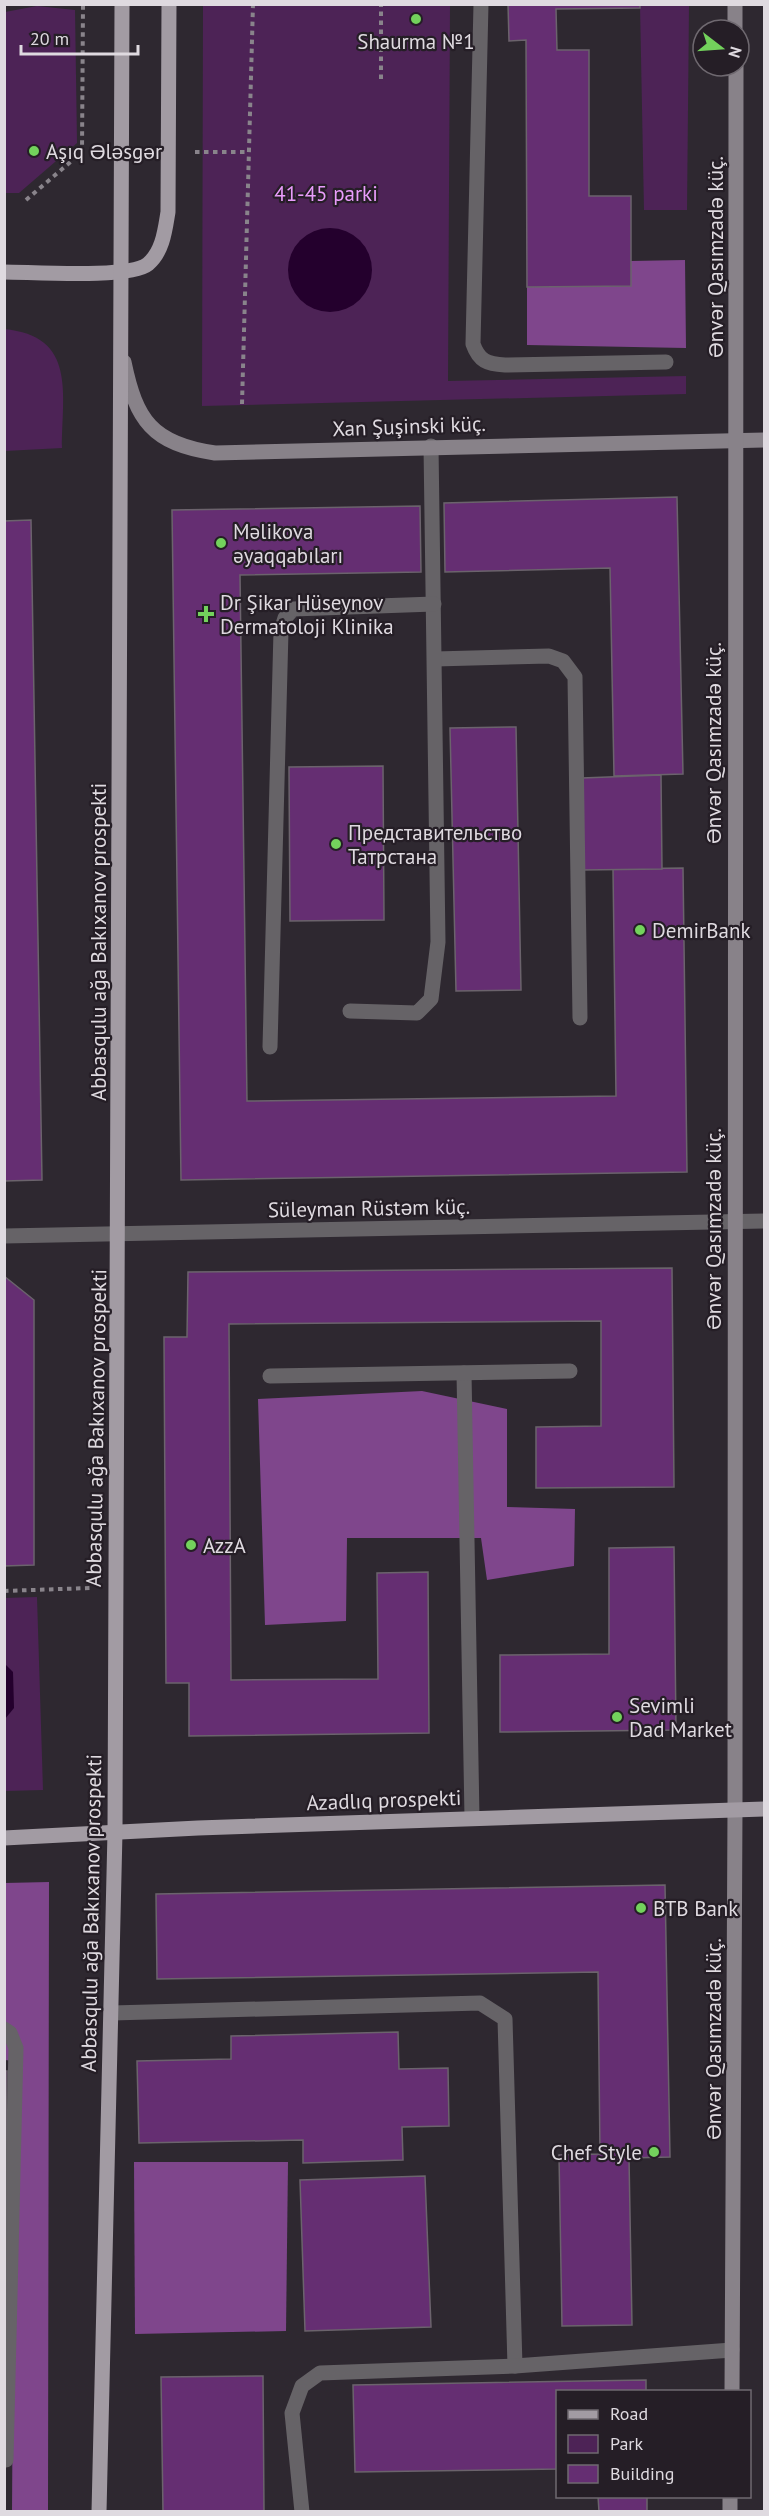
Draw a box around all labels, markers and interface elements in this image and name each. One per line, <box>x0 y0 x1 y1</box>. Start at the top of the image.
marker: Shaurma №1 <box>409 12 423 26</box>
scale bar <box>21 18 138 56</box>
north arrow <box>691 18 751 78</box>
text: 20 m <box>30 27 69 50</box>
place label: Shaurma №1 <box>357 28 475 55</box>
text: N <box>724 44 746 60</box>
place label: Aşıq Ələsgər <box>46 138 162 165</box>
marker: Aşıq Ələsgər <box>27 144 41 158</box>
street label: Ənvər Qasımzadə küç. <box>702 156 729 358</box>
park label: 41-45 parki <box>274 180 378 207</box>
street label: Xan Şuşinski küç. <box>332 410 486 442</box>
place label: Mәlikova әyaqqabıları <box>233 518 343 569</box>
marker: Mәlikova әyaqqabıları <box>214 536 228 550</box>
place label: Dr Şikar Hüseynov Dermatoloji Klinika <box>220 589 394 640</box>
marker: Dr Şikar Hüseynov Dermatoloji Klinika <box>197 605 215 623</box>
street label: Ənvər Qasımzadə küç. <box>700 642 727 844</box>
street label: Abbasqulu ağa Bakıxanov prospekti <box>85 783 112 1101</box>
place label: Представительство Татрстана <box>348 819 522 870</box>
marker: Представительство Татрстана <box>329 837 343 851</box>
place label: DemirBank <box>652 917 750 944</box>
marker: DemirBank <box>633 923 647 937</box>
street label: Ənvər Qasımzadə küç. <box>700 1128 727 1330</box>
street label: Süleyman Rüstəm küç. <box>268 1193 470 1223</box>
street label: Abbasqulu ağa Bakıxanov prospekti <box>80 1269 112 1587</box>
place label: AzzA <box>203 1532 247 1559</box>
marker: AzzA <box>184 1538 198 1552</box>
place label: Sevimli Dad Market <box>629 1692 732 1743</box>
marker: Sevimli Dad Market <box>610 1710 624 1724</box>
street label: Abbasqulu ağa Bakıxanov prospekti <box>75 1754 107 2072</box>
street label: Azadlıq prospekti <box>306 1784 462 1816</box>
place label: BTB Bank <box>653 1895 738 1922</box>
marker: BTB Bank <box>634 1901 648 1915</box>
street label: Ənvər Qasımzadə küç. <box>700 1938 727 2140</box>
place label: Chef Style <box>551 2139 642 2166</box>
marker: Chef Style <box>647 2145 661 2159</box>
legend <box>556 2390 751 2498</box>
text: Road <box>610 2402 648 2425</box>
text: Park <box>610 2432 643 2455</box>
text: Building <box>610 2462 674 2485</box>

